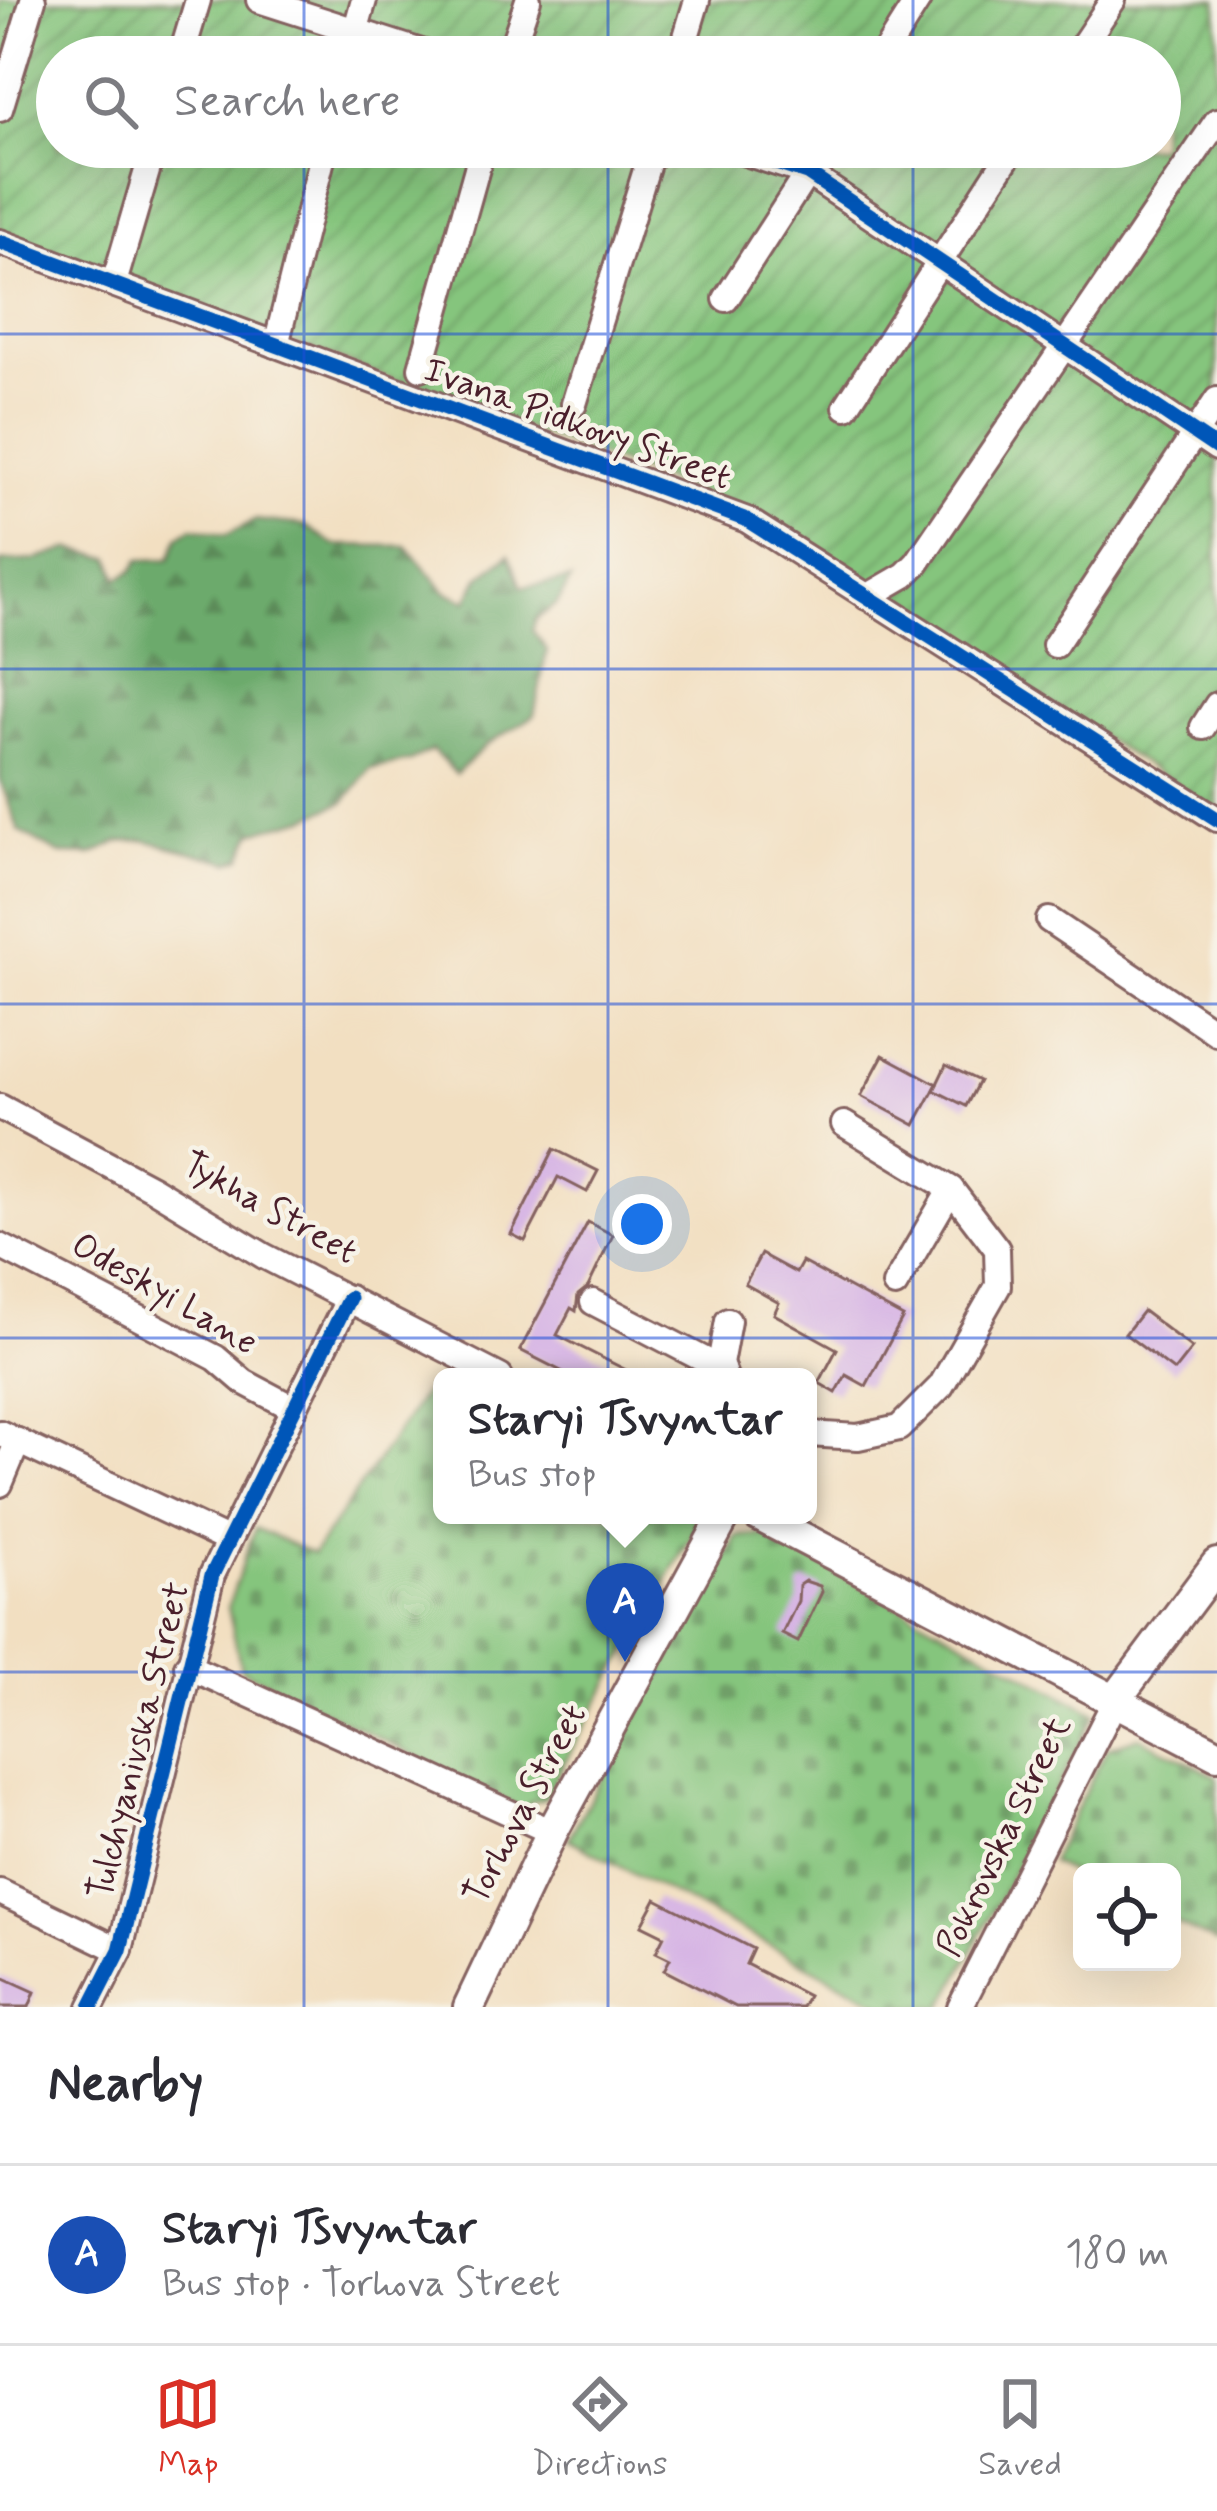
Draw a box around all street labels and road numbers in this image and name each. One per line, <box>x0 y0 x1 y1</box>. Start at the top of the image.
street label: Ivana Pidkovy Street <box>417 348 737 502</box>
street label: Tykha Street <box>173 1142 365 1276</box>
street label: Odeskyi Lane <box>62 1223 266 1367</box>
street label: Tulchyanivska Street <box>78 1577 202 1905</box>
street label: Torhova Street <box>453 1696 599 1914</box>
street label: Pokrovska Street <box>927 1709 1083 1965</box>

